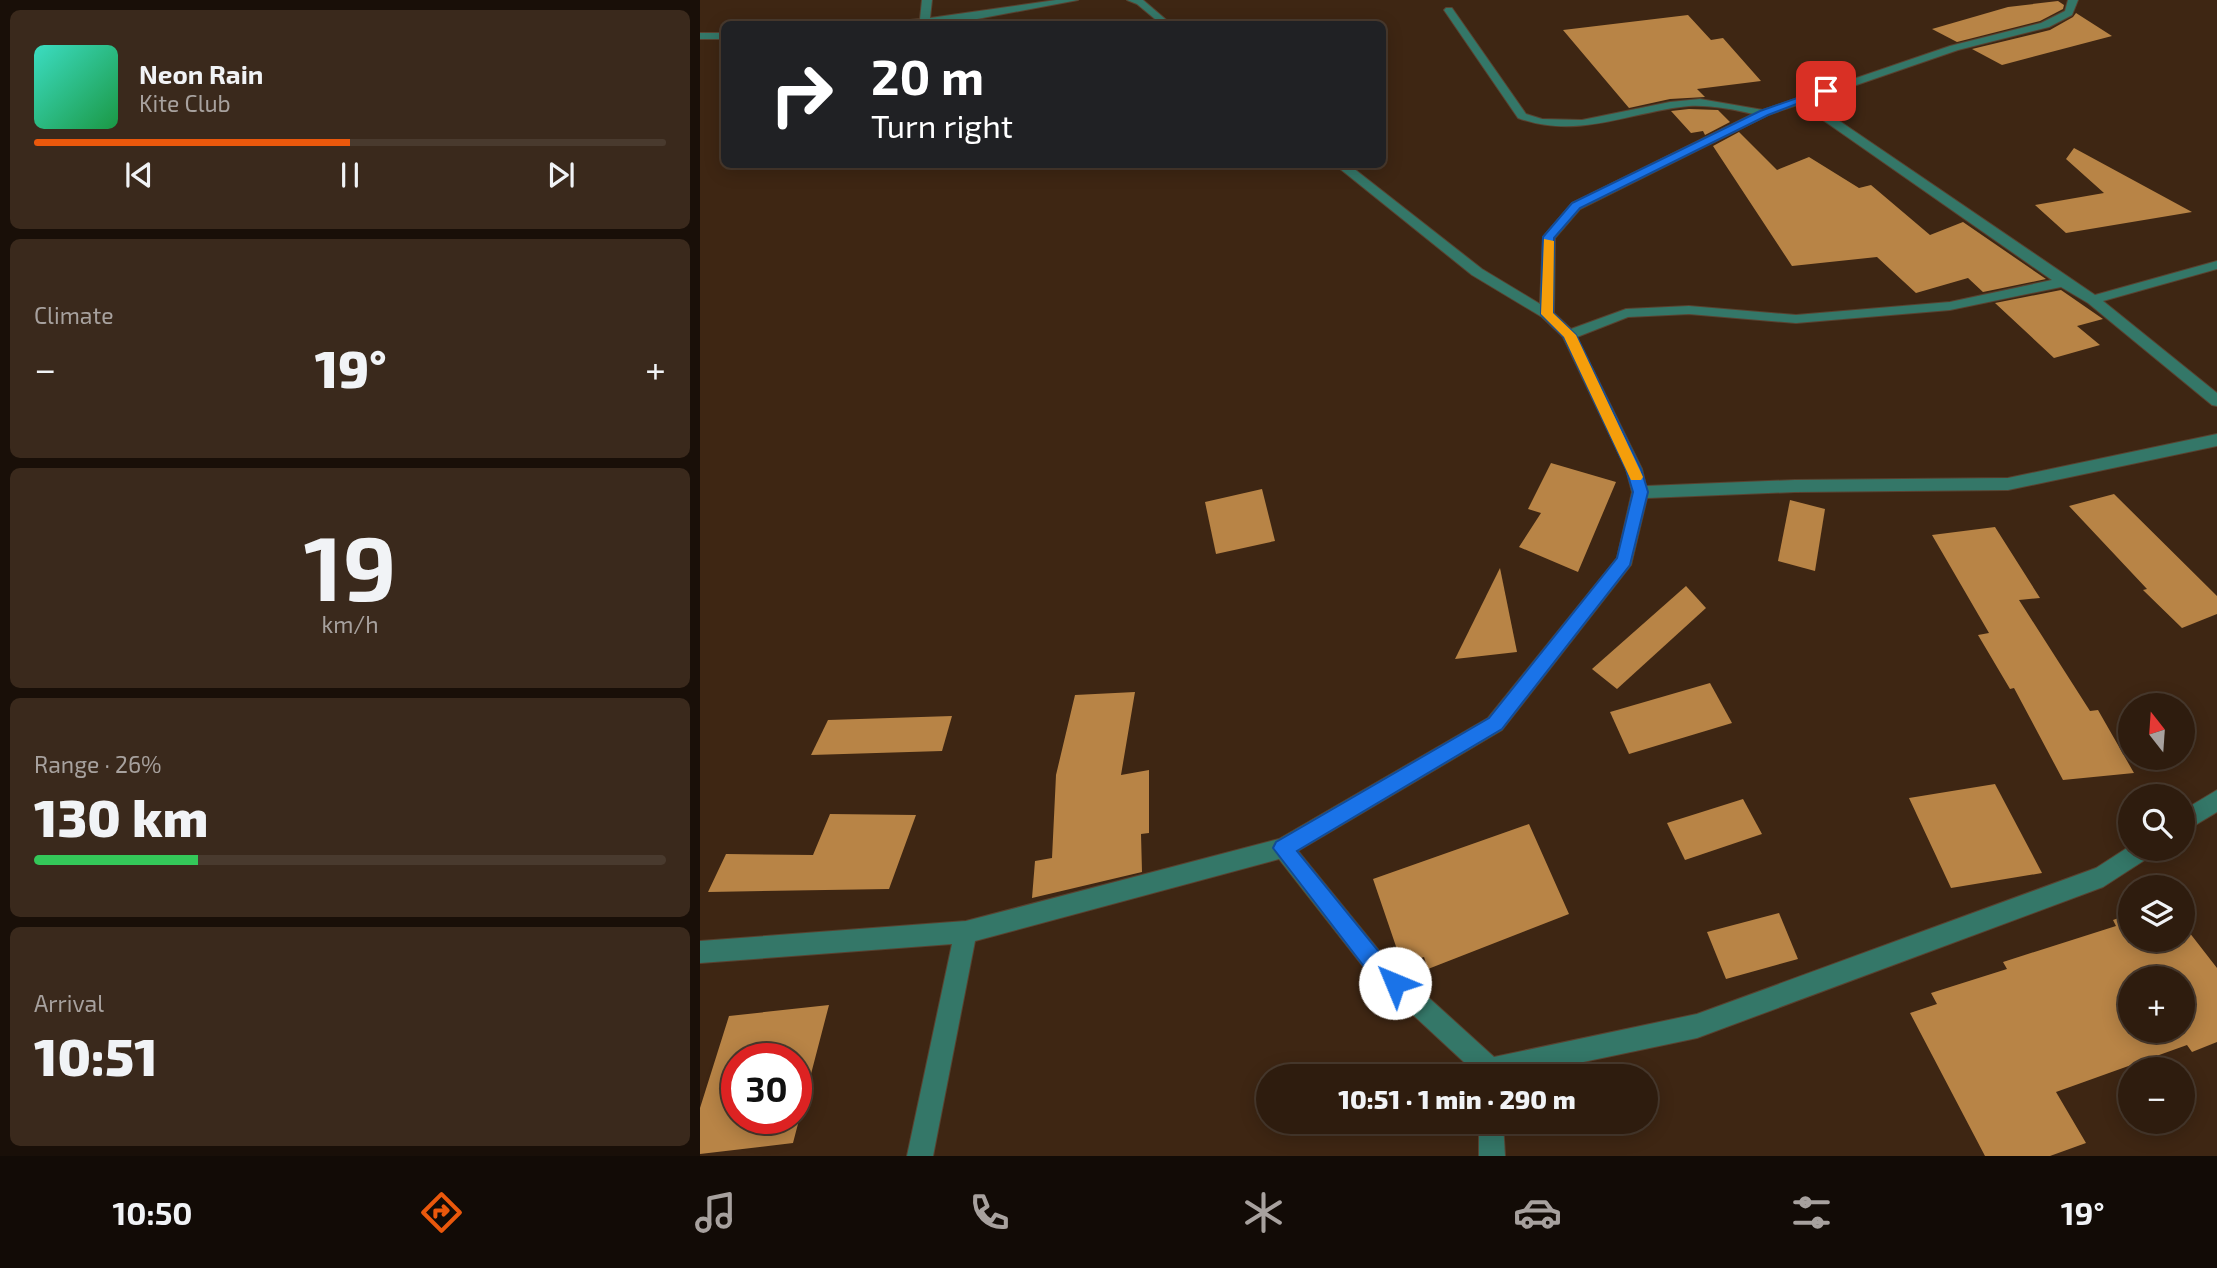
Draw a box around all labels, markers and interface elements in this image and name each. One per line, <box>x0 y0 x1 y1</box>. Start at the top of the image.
text: 20 m <box>871 46 984 105</box>
icon: right <box>756 49 847 140</box>
text: Neon Rain <box>139 58 263 89</box>
pin <box>1796 61 1856 121</box>
icon: arrive <box>1807 72 1845 110</box>
text: Kite Club <box>139 89 231 117</box>
text: Turn right <box>871 106 1013 144</box>
icon: previous <box>120 156 158 194</box>
icon: pause <box>331 156 369 194</box>
icon: next <box>542 156 580 194</box>
text: Climate <box>34 301 114 329</box>
text: 19° <box>315 336 387 398</box>
text: − <box>34 345 56 391</box>
text: + <box>645 345 666 391</box>
text: 19 <box>303 510 397 619</box>
text: km/h <box>321 610 379 638</box>
north arrow <box>2118 693 2194 770</box>
map controls <box>2118 693 2195 1134</box>
text: Range · 26% <box>34 750 162 778</box>
button: search <box>2118 784 2195 861</box>
text: 130 km <box>34 785 208 847</box>
button: layers <box>2118 875 2195 952</box>
position arrow <box>1358 946 1432 1020</box>
button: + <box>2118 966 2195 1043</box>
text: Arrival <box>34 989 104 1017</box>
text: 10:51 <box>34 1024 158 1086</box>
speed limit sign: 30 <box>721 1043 812 1134</box>
button: − <box>2118 1057 2195 1134</box>
text: 10:51 · 1 min · 290 m <box>1338 1083 1576 1114</box>
icon: directions <box>417 1188 466 1237</box>
icon: music <box>691 1188 740 1237</box>
icon: phone <box>965 1188 1014 1237</box>
icon: climate <box>1239 1188 1288 1237</box>
icon: car <box>1513 1188 1562 1237</box>
icon: filters <box>1787 1188 1836 1237</box>
text: 10:50 <box>112 1193 193 1231</box>
text: 19° <box>2061 1193 2105 1231</box>

